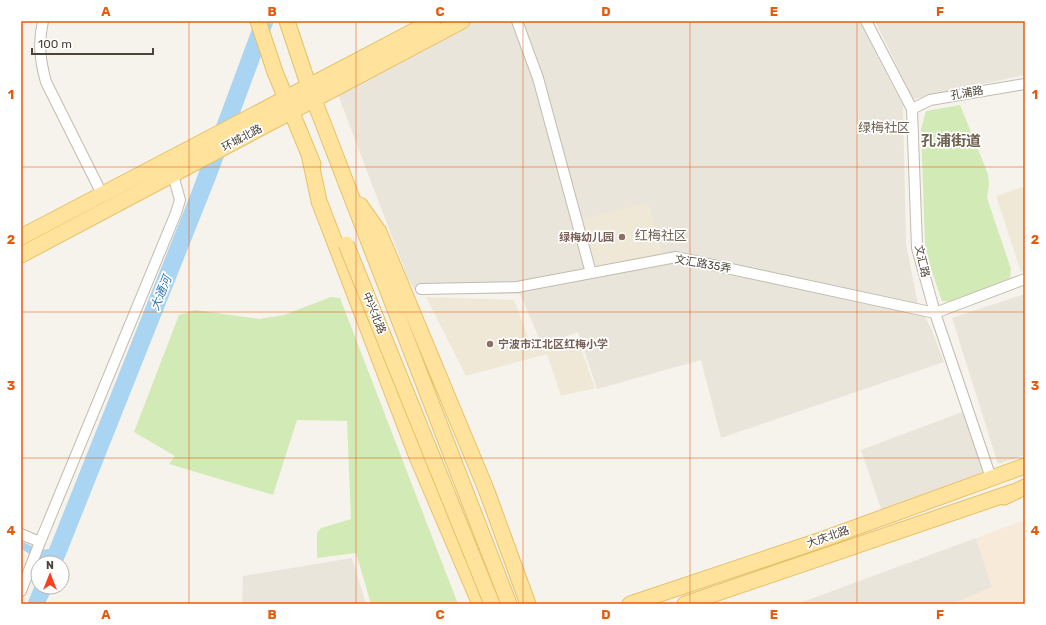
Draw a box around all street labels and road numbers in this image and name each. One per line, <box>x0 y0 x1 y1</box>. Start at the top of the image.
street label: 孔浦路 <box>950 84 984 102</box>
street label: 环城北路 <box>220 122 264 154</box>
street label: 文汇路 <box>912 243 932 279</box>
street label: 文汇路35弄 <box>674 253 732 275</box>
street label: 中兴北路 <box>360 290 388 336</box>
street label: 大庆北路 <box>805 524 851 550</box>

